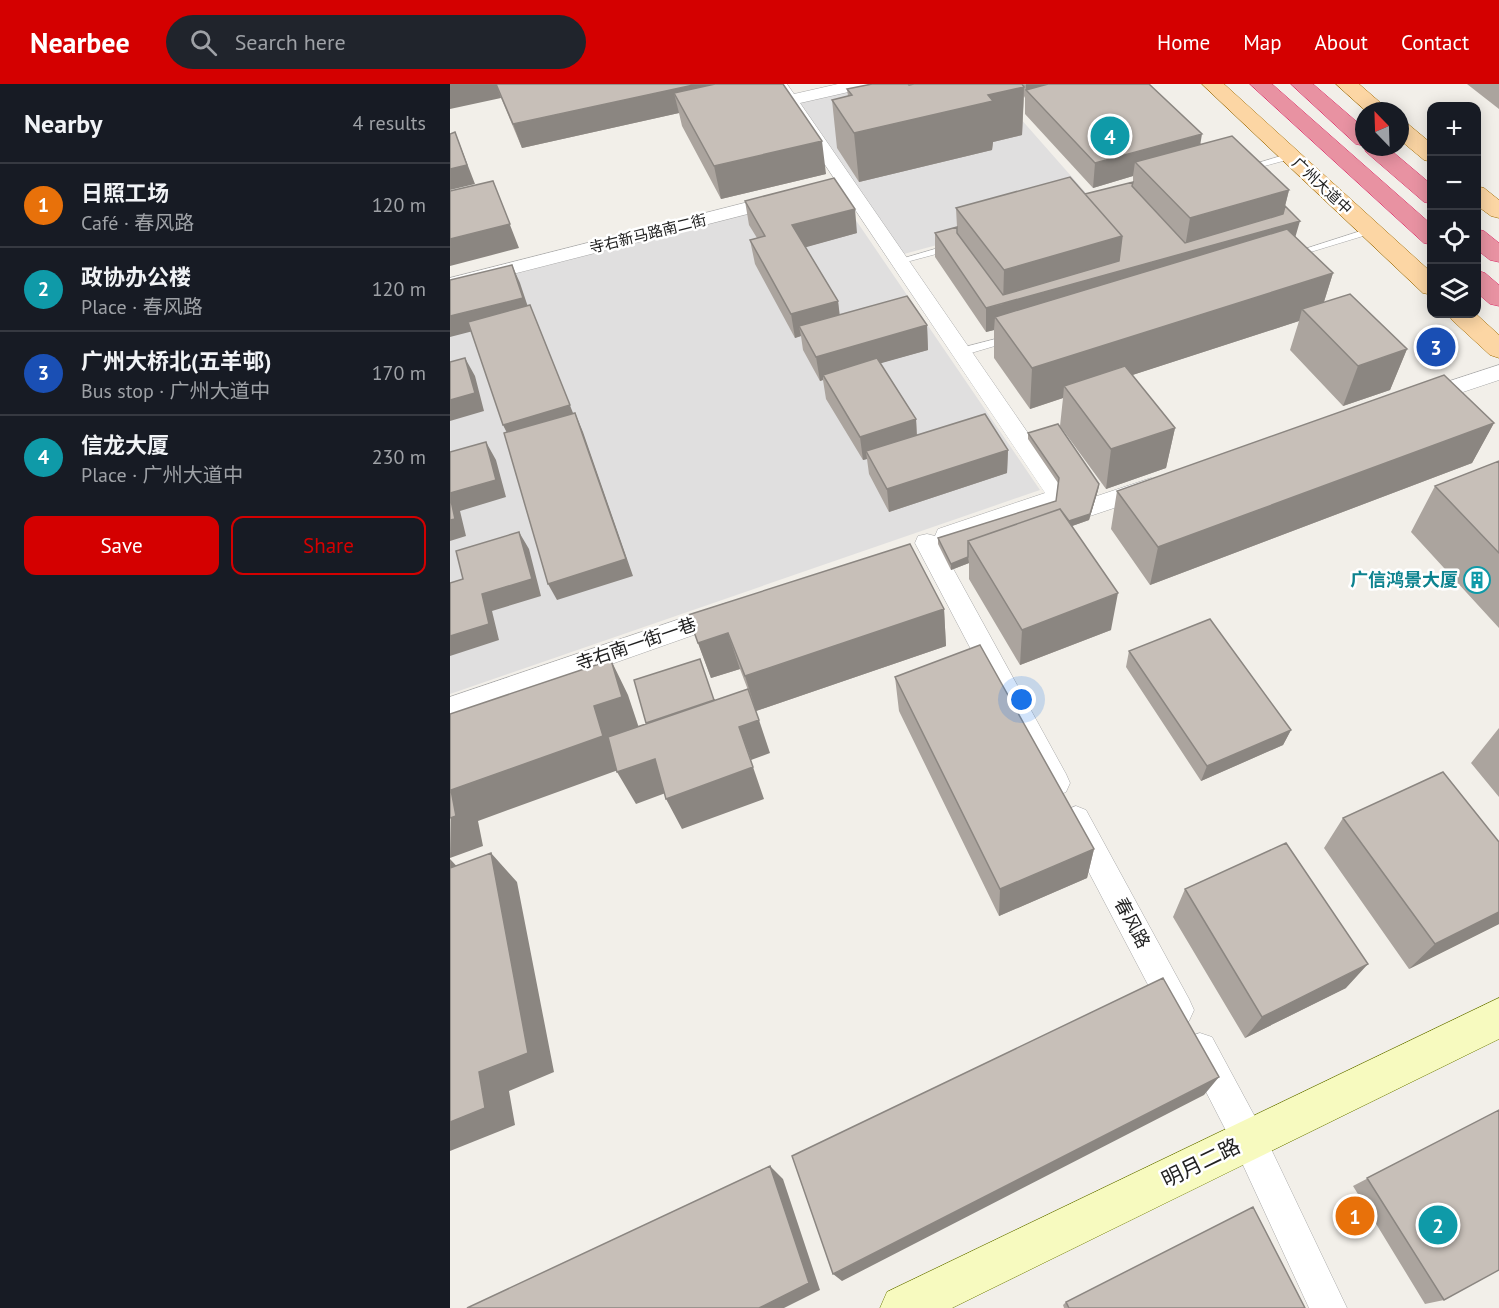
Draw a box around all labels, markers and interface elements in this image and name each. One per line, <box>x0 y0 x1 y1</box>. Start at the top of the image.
search box <box>166 15 586 69</box>
text: Nearbee <box>30 24 130 61</box>
icon: search <box>187 26 220 59</box>
text: Search here <box>235 28 346 56</box>
text: Home <box>1157 29 1210 56</box>
text: Map <box>1243 29 1282 56</box>
text: About <box>1315 29 1368 56</box>
text: Contact <box>1401 29 1469 56</box>
north arrow <box>1355 102 1409 156</box>
map controls <box>1427 102 1481 318</box>
button: + <box>1427 102 1481 156</box>
text: Nearby <box>24 107 102 140</box>
text: 4 results <box>353 110 426 136</box>
pin: 4 <box>1090 113 1130 158</box>
street label: 广州大道中 <box>1288 153 1356 218</box>
button: − <box>1427 156 1481 210</box>
text: 日照工场 <box>81 179 169 207</box>
text: 1 <box>38 192 49 218</box>
text: 120 m <box>372 192 426 218</box>
text: Café · 春风路 <box>81 210 194 236</box>
street label: 寺右新马路南二街 <box>587 210 708 257</box>
button: locate <box>1427 210 1481 264</box>
text: 政协办公楼 <box>81 263 191 291</box>
button: layers <box>1427 264 1481 318</box>
text: 2 <box>38 276 49 302</box>
text: 120 m <box>372 276 426 302</box>
text: Place · 春风路 <box>81 294 203 320</box>
pin: 3 <box>1416 324 1456 370</box>
text: 广州大桥北(五羊邨) <box>81 347 271 375</box>
text: 3 <box>38 360 49 386</box>
text: 170 m <box>372 360 426 386</box>
text: Bus stop · 广州大道中 <box>81 378 270 404</box>
text: 信龙大厦 <box>81 431 169 459</box>
text: 4 <box>38 444 49 470</box>
text: 230 m <box>372 444 426 470</box>
text: Place · 广州大道中 <box>81 462 243 488</box>
button: Save <box>24 516 219 575</box>
button: Share <box>231 516 426 575</box>
building icon: 广信鸿景大厦 <box>1462 565 1492 595</box>
place label: 广信鸿景大厦 <box>1350 568 1458 591</box>
street label: 寺右南一街一巷 <box>573 612 699 675</box>
your location <box>1007 685 1036 714</box>
street label: 春风路 <box>1110 894 1155 952</box>
street label: 明月二路 <box>1157 1132 1244 1193</box>
pin: 1 <box>1336 1194 1374 1238</box>
pin: 2 <box>1418 1202 1458 1248</box>

